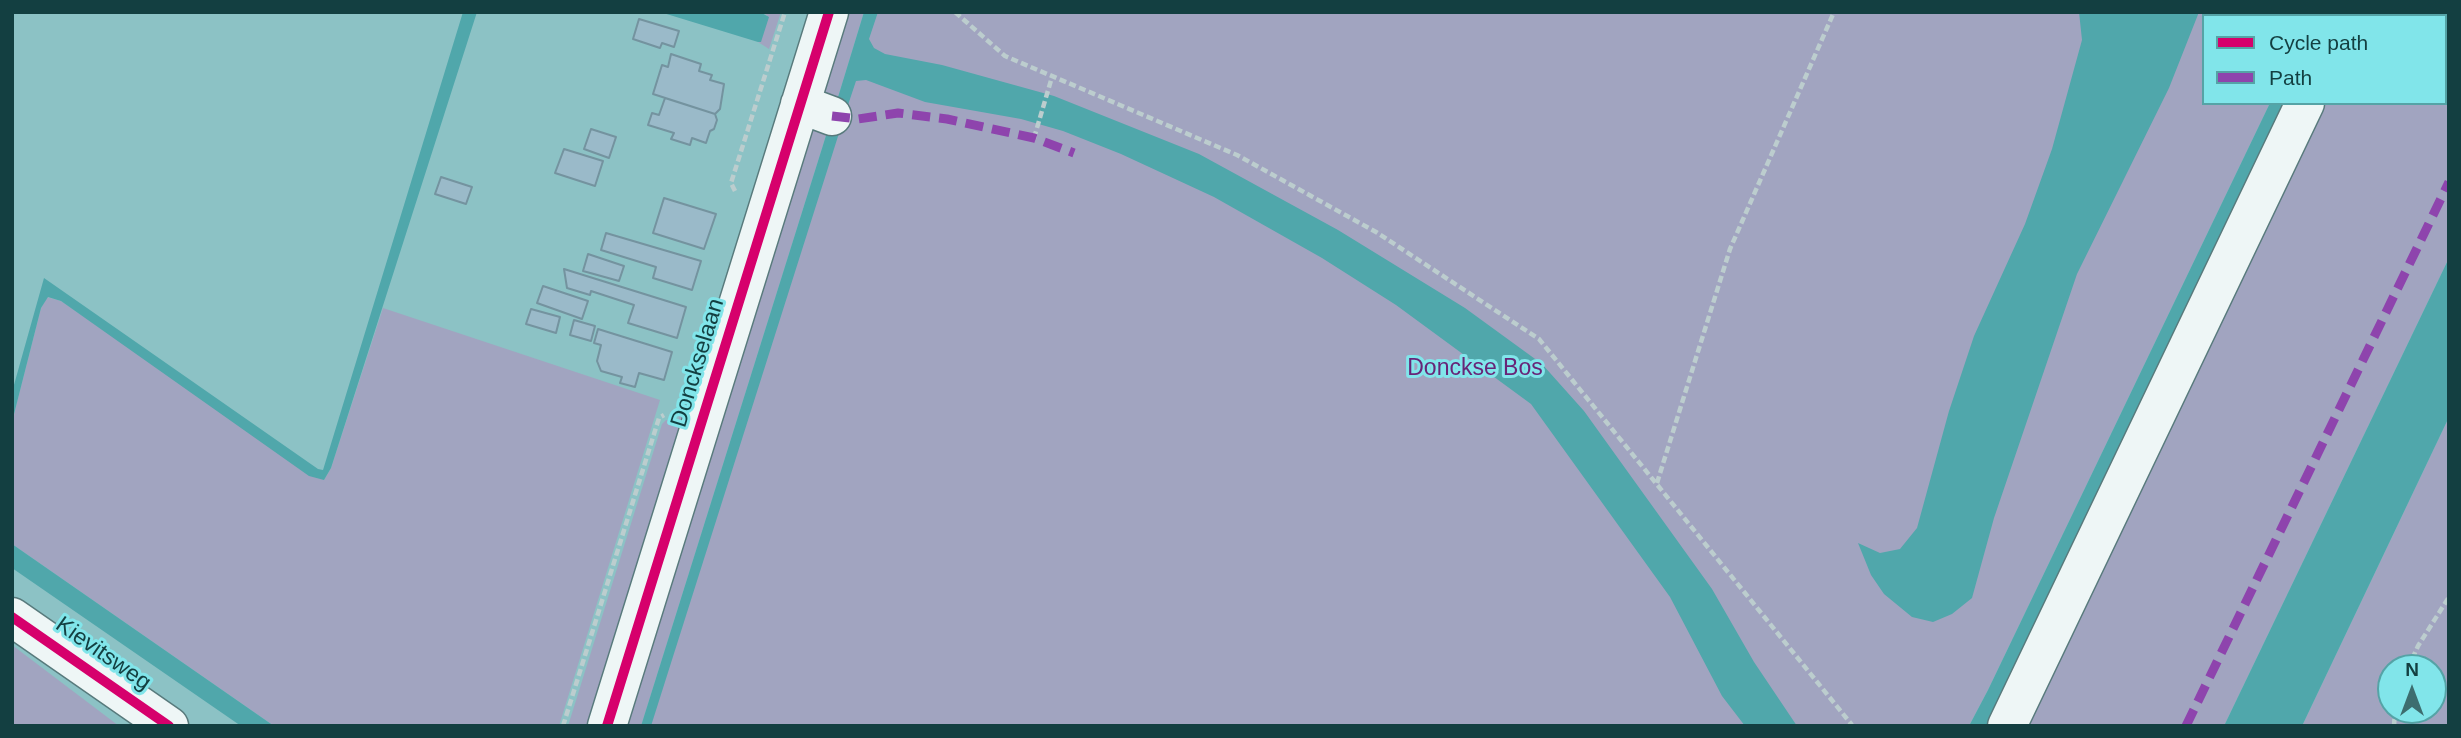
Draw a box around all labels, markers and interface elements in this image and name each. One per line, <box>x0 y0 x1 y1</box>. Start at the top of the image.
legend <box>2202 14 2447 105</box>
text: Cycle path <box>2269 31 2368 54</box>
text: Path <box>2269 66 2312 89</box>
street label: Donckselaan <box>665 295 731 431</box>
park label: Donckse Bos <box>1407 355 1543 383</box>
street label: Kievitsweg <box>50 611 156 697</box>
north arrow <box>2377 654 2447 724</box>
text: N <box>2405 659 2419 680</box>

